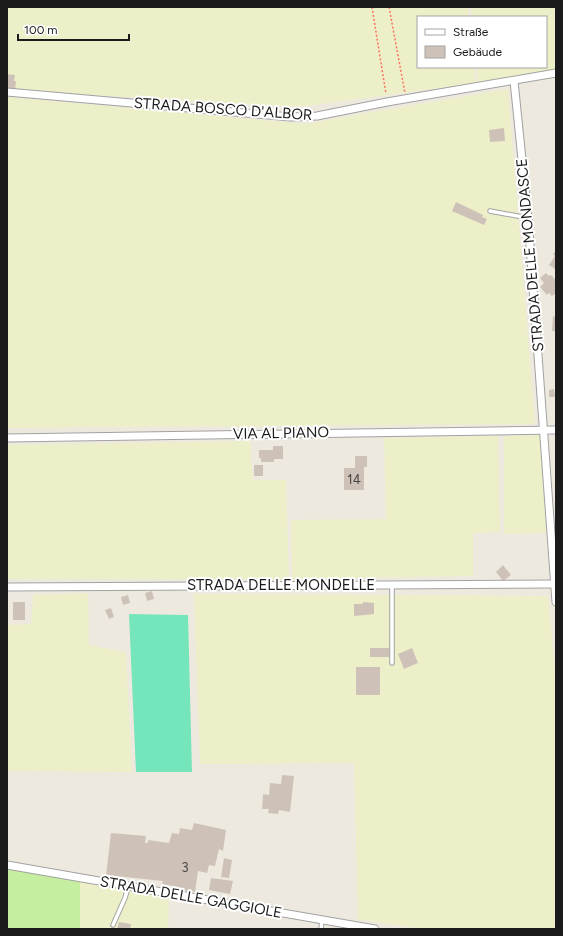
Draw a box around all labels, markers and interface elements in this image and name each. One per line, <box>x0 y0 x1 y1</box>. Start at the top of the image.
scale bar <box>18 16 129 42</box>
legend <box>417 16 547 68</box>
text: 100 m <box>24 23 58 37</box>
text: Straße <box>453 25 489 39</box>
text: Gebäude <box>453 45 503 59</box>
street label: STRADA BOSCO D'ALBOR <box>133 94 313 124</box>
street label: STRADA DELLE MONDASCE <box>513 158 547 352</box>
street label: VIA AL PIANO <box>233 423 329 443</box>
house number: 14 <box>347 472 361 487</box>
street label: STRADA DELLE MONDELLE <box>187 576 375 594</box>
house number: 3 <box>181 860 189 875</box>
street label: STRADA DELLE GAGGIOLE <box>99 872 283 922</box>

